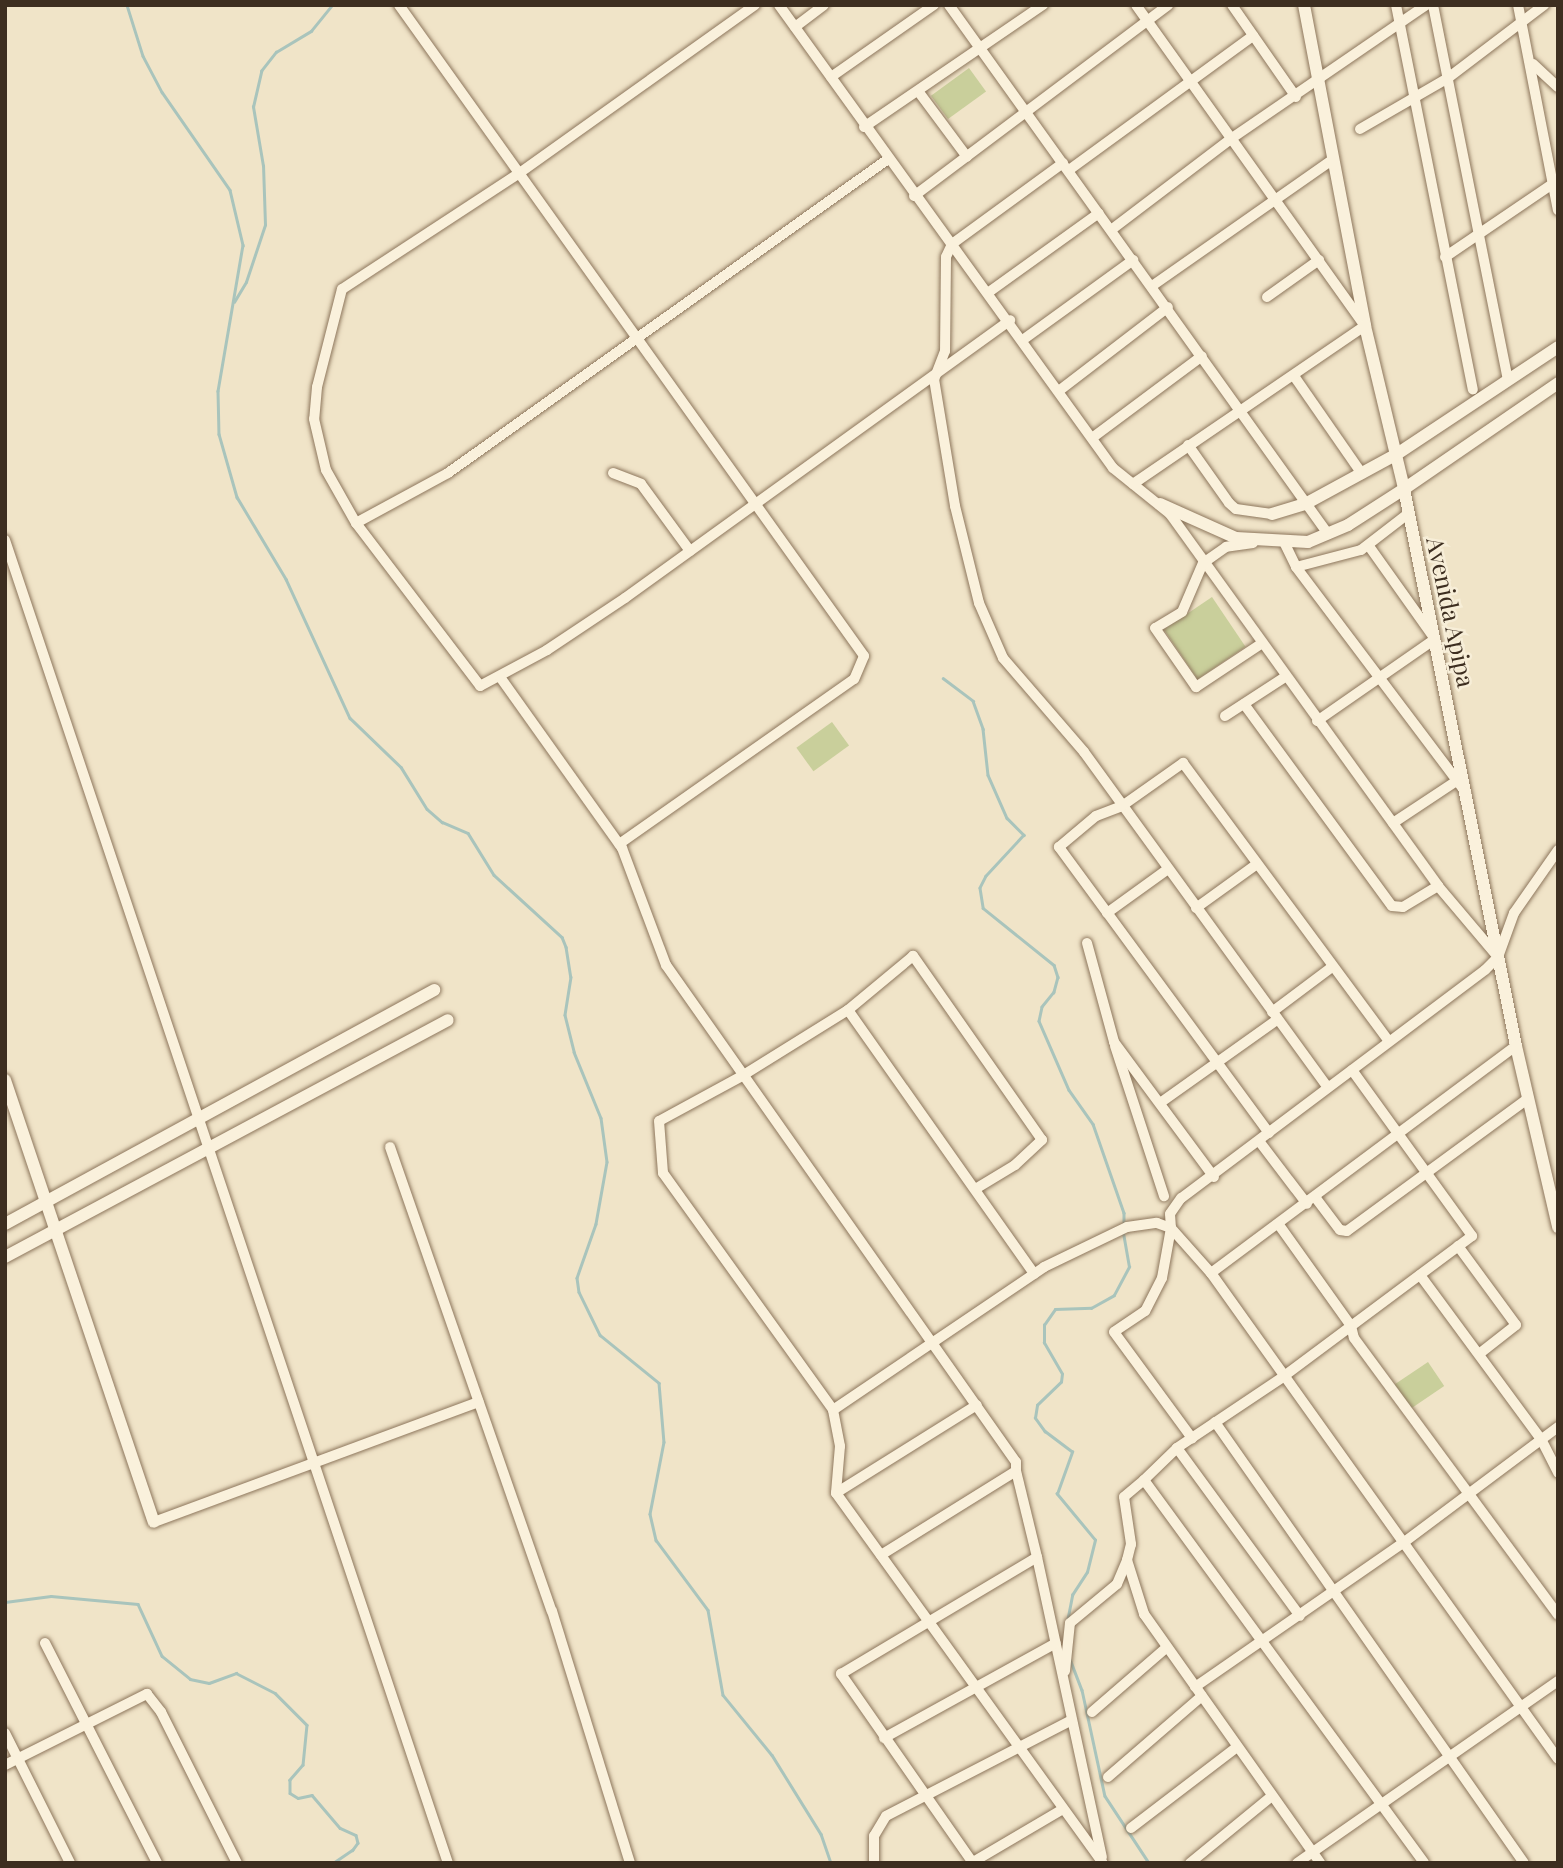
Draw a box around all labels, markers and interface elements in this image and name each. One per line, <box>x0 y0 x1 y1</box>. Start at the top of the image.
street label: Avenida Apipa <box>1421 534 1481 690</box>

